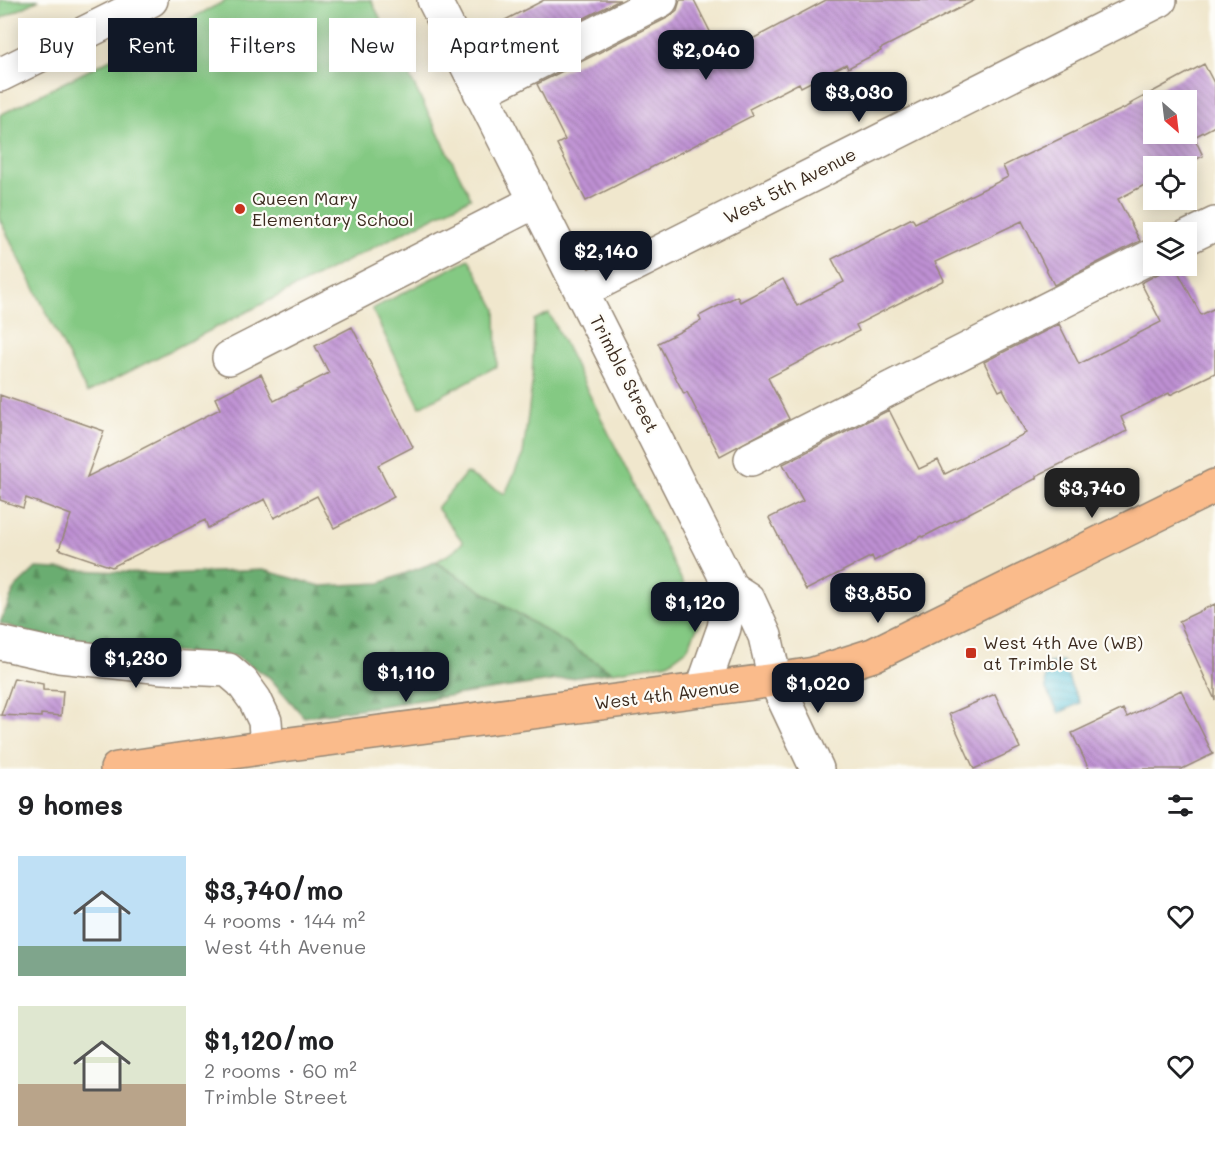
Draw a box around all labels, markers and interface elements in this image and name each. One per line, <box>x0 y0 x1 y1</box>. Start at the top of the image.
chip: Buy <box>18 18 96 72</box>
chip: Rent <box>108 18 197 72</box>
chip: Filters <box>209 18 317 72</box>
chip: New <box>329 18 416 72</box>
chip: Apartment <box>428 18 581 72</box>
pin: $2,040 <box>657 30 755 81</box>
text: $2,040 <box>672 36 740 62</box>
pin: $3,030 <box>810 72 908 123</box>
text: $3,030 <box>825 78 893 104</box>
north arrow <box>1143 90 1197 144</box>
map controls <box>1143 90 1197 276</box>
street label: West 5th Avenue <box>719 141 860 229</box>
button: locate <box>1143 156 1197 210</box>
place label: Queen Mary Elementary School <box>252 186 414 231</box>
marker: Queen Mary Elementary School <box>233 202 247 216</box>
button: layers <box>1143 222 1197 276</box>
pin: $2,140 <box>557 231 655 282</box>
text: $2,140 <box>574 237 638 263</box>
street label: Trimble Street <box>585 311 665 437</box>
pin: $3,740 <box>1043 468 1141 519</box>
text: $3,740 <box>1058 474 1126 500</box>
pin: $3,850 <box>829 573 927 624</box>
text: $3,850 <box>844 579 912 605</box>
pin: $1,120 <box>646 582 744 633</box>
text: $1,120 <box>665 588 725 614</box>
place label: West 4th Ave (WB) at Trimble St <box>983 630 1143 675</box>
pin: $1,230 <box>87 638 185 689</box>
text: $1,230 <box>104 644 168 670</box>
marker: West 4th Ave (WB) at Trimble St <box>964 646 978 660</box>
pin: $1,110 <box>357 652 455 703</box>
text: $1,110 <box>377 658 435 684</box>
pin: $1,020 <box>769 663 867 714</box>
text: $1,020 <box>786 669 850 695</box>
street label: West 4th Avenue <box>593 673 741 715</box>
text: 9 homes <box>18 788 123 822</box>
icon: filters <box>1164 789 1197 822</box>
text: $3,740/mo <box>204 873 343 907</box>
icon: home <box>66 880 138 952</box>
icon: heart <box>1164 900 1197 933</box>
text: 4 rooms · 144 m² <box>204 907 365 933</box>
text: West 4th Avenue <box>204 933 366 959</box>
text: $1,120/mo <box>204 1023 334 1057</box>
icon: home <box>66 1030 138 1102</box>
icon: heart <box>1164 1050 1197 1083</box>
text: 2 rooms · 60 m² <box>204 1057 357 1083</box>
text: Trimble Street <box>204 1083 347 1109</box>

